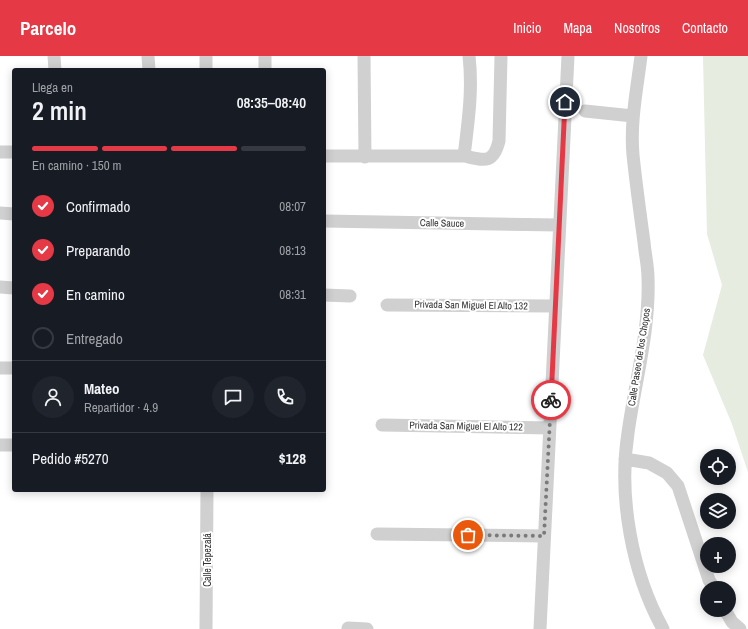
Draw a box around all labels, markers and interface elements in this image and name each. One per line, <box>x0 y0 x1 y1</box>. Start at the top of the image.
text: Parcelo <box>20 15 76 41</box>
text: Inicio <box>513 19 541 37</box>
text: Mapa <box>563 19 592 37</box>
text: Nosotros <box>614 19 660 37</box>
text: Contacto <box>682 19 728 37</box>
text: Llega en <box>32 79 73 96</box>
pin <box>548 85 582 119</box>
icon: home <box>554 91 576 113</box>
text: 08:35–08:40 <box>237 92 306 113</box>
text: 2 min <box>32 93 87 128</box>
text: En camino · 150 m <box>32 157 121 174</box>
icon: check <box>32 195 54 217</box>
text: Confirmado <box>66 196 130 217</box>
text: 08:07 <box>279 198 306 215</box>
street label: Calle Sauce <box>420 216 465 230</box>
icon: check <box>32 239 54 261</box>
text: Preparando <box>66 240 130 261</box>
text: 08:13 <box>279 242 306 259</box>
icon: check <box>32 283 54 305</box>
text: En camino <box>66 284 125 305</box>
text: 08:31 <box>279 286 306 303</box>
street label: Privada San Miguel El Alto 132 <box>414 298 528 312</box>
street label: Calle Paseo de los Chopos <box>625 307 653 407</box>
text: Entregado <box>66 328 123 349</box>
button: person <box>32 376 74 418</box>
button: chat <box>212 376 254 418</box>
button: phone <box>264 376 306 418</box>
text: Mateo <box>84 378 120 399</box>
courier <box>531 380 571 420</box>
icon: bike <box>540 389 562 411</box>
text: Repartidor · 4.9 <box>84 399 158 416</box>
street label: Privada San Miguel El Alto 122 <box>409 419 523 433</box>
text: Pedido #5270 <box>32 448 109 469</box>
text: $128 <box>279 448 306 469</box>
map controls <box>700 449 736 617</box>
button: locate <box>700 449 736 485</box>
button: layers <box>700 493 736 529</box>
pin <box>451 518 485 552</box>
icon: bag <box>457 524 479 546</box>
street label: Calle Tepezalá <box>201 533 214 587</box>
button: + <box>700 537 736 573</box>
button: − <box>700 581 736 617</box>

